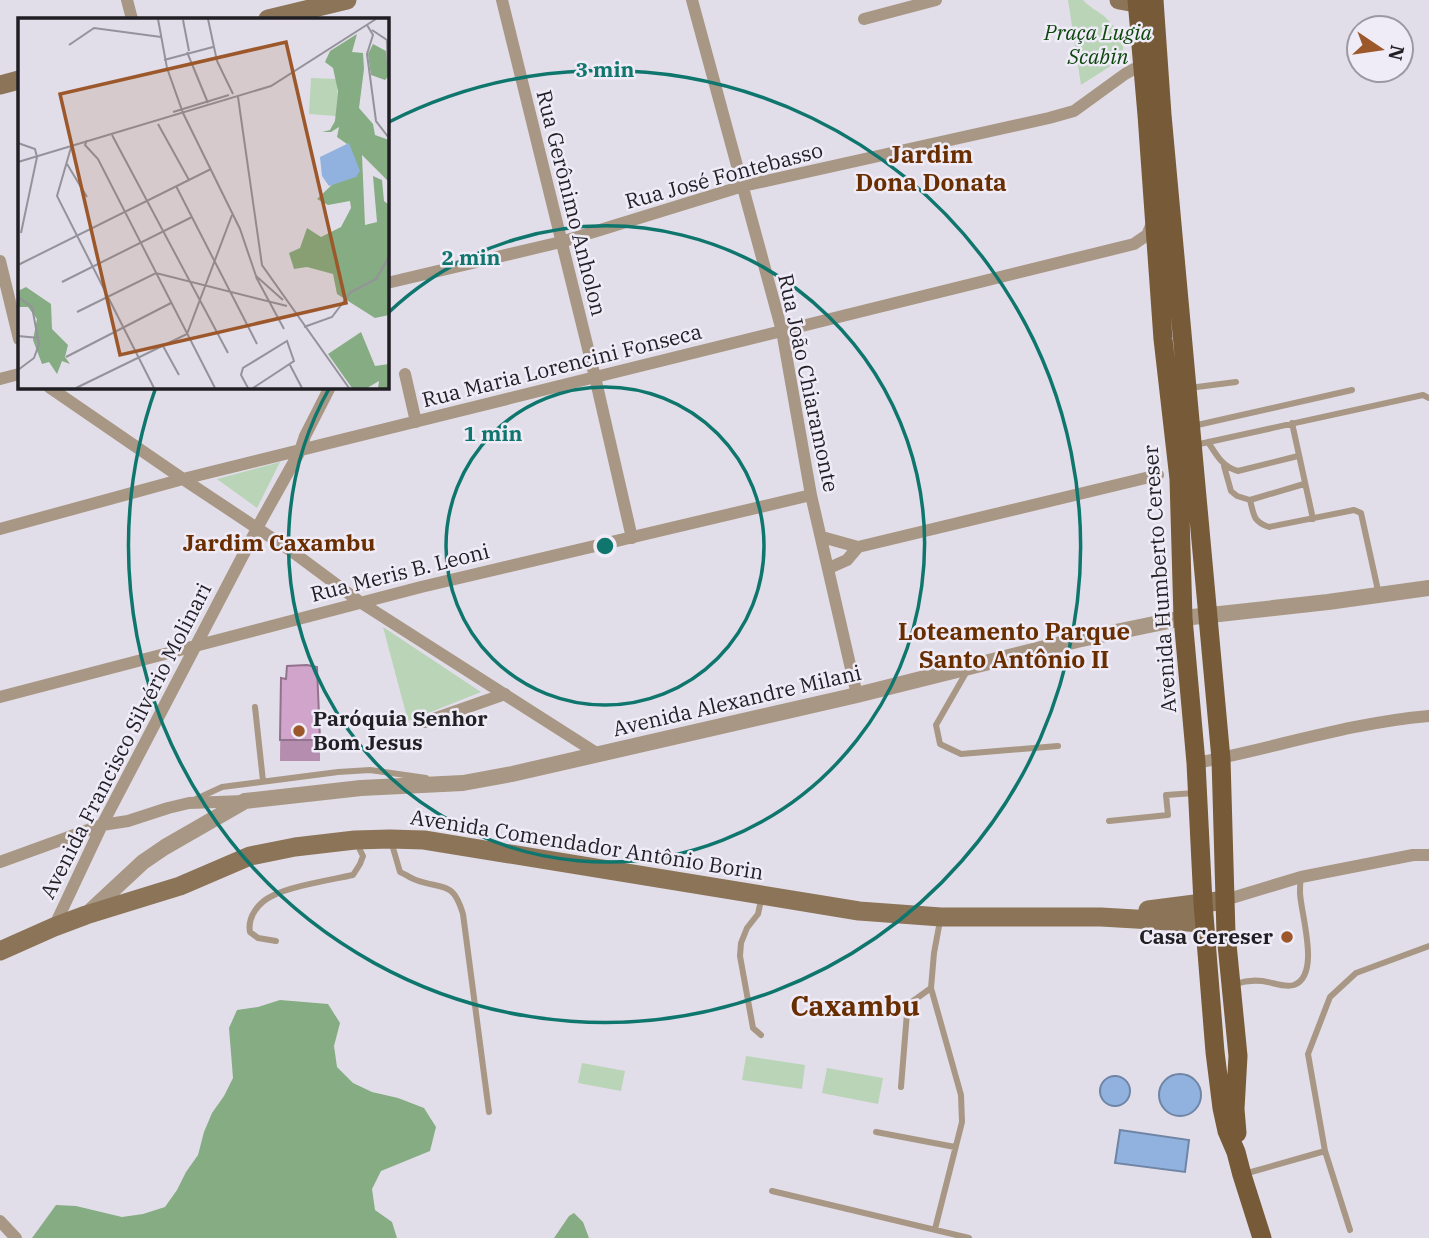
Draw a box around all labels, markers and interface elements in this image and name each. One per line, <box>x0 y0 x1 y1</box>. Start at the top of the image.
north arrow <box>1345 14 1415 84</box>
inset map <box>18 18 388 388</box>
park label: Praça Lugia Scabin <box>1043 18 1153 70</box>
text: N <box>1383 43 1410 63</box>
text: 3 min <box>576 55 634 83</box>
street label: Rua Gerônimo Anholon <box>530 87 614 319</box>
street label: Rua José Fontebasso <box>622 135 826 215</box>
district label: Jardim Dona Donata <box>855 138 1007 198</box>
text: 2 min <box>442 243 500 271</box>
street label: Rua João Chiaramonte <box>772 271 846 495</box>
street label: Rua Maria Lorencini Fonseca <box>419 317 705 413</box>
text: 1 min <box>464 419 522 447</box>
street label: Avenida Humberto Cereser <box>1136 443 1182 714</box>
district label: Jardim Caxambu <box>183 527 375 557</box>
centre of rings <box>593 534 617 558</box>
street label: Rua Meris B. Leoni <box>307 536 492 608</box>
street label: Avenida Francisco Silvério Molinari <box>33 578 217 903</box>
district label: Loteamento Parque Santo Antônio II <box>898 615 1130 675</box>
street label: Avenida Alexandre Milani <box>610 658 864 742</box>
place label: Paróquia Senhor Bom Jesus <box>313 704 488 756</box>
marker: Paróquia Senhor Bom Jesus <box>291 723 307 739</box>
street label: Avenida Comendador Antônio Borin <box>408 802 766 886</box>
place label: Casa Cereser <box>1139 922 1274 950</box>
marker: Casa Cereser <box>1279 929 1295 945</box>
district label: Caxambu <box>790 987 920 1024</box>

